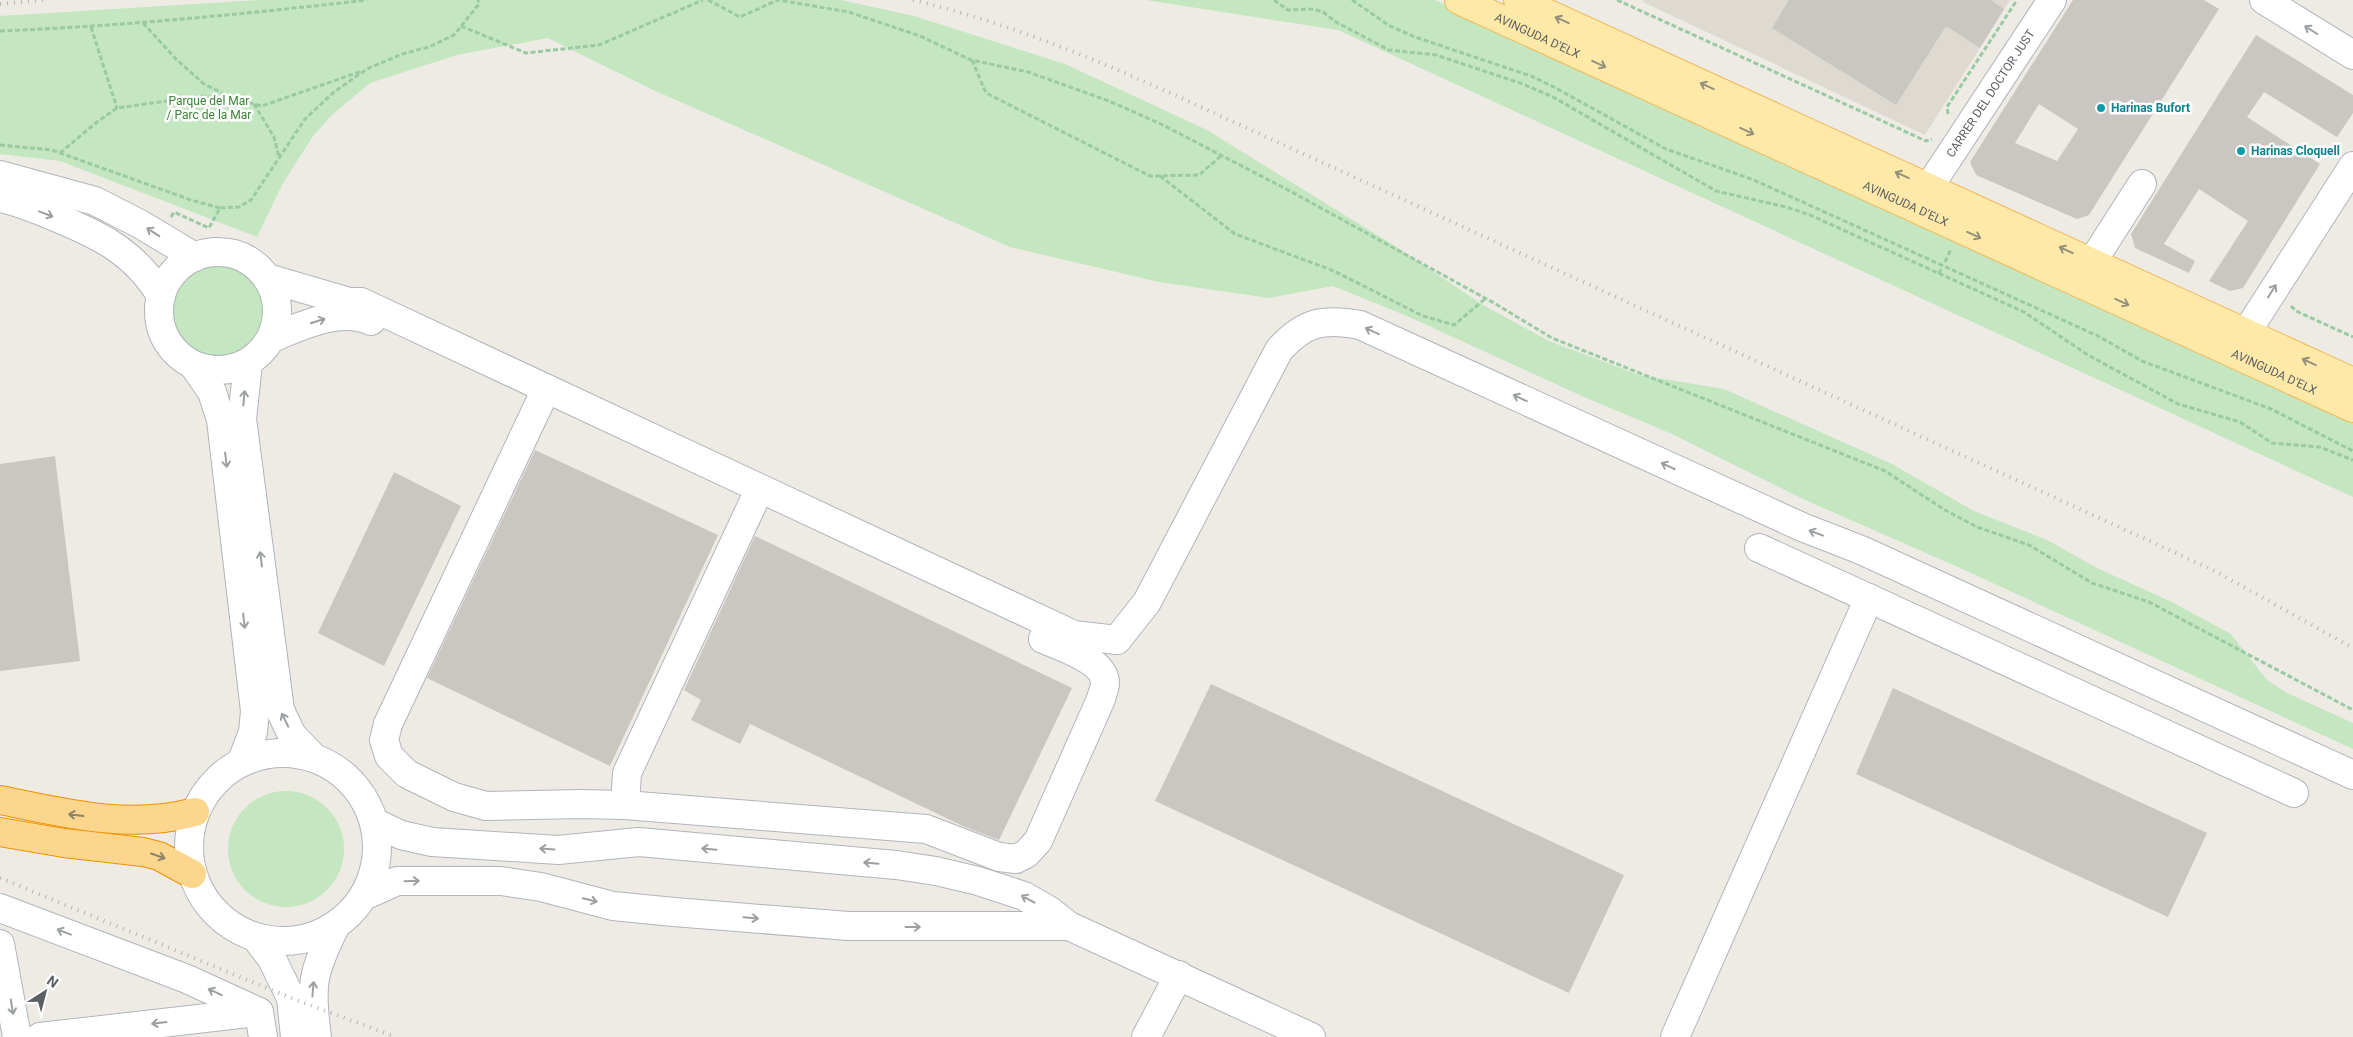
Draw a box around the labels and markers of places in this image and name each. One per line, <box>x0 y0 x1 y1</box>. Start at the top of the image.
place label: Harinas Bufort <box>2111 101 2190 115</box>
marker: Harinas Bufort <box>2095 102 2107 114</box>
place label: Harinas Cloquell <box>2251 144 2340 158</box>
marker: Harinas Cloquell <box>2235 145 2247 157</box>

